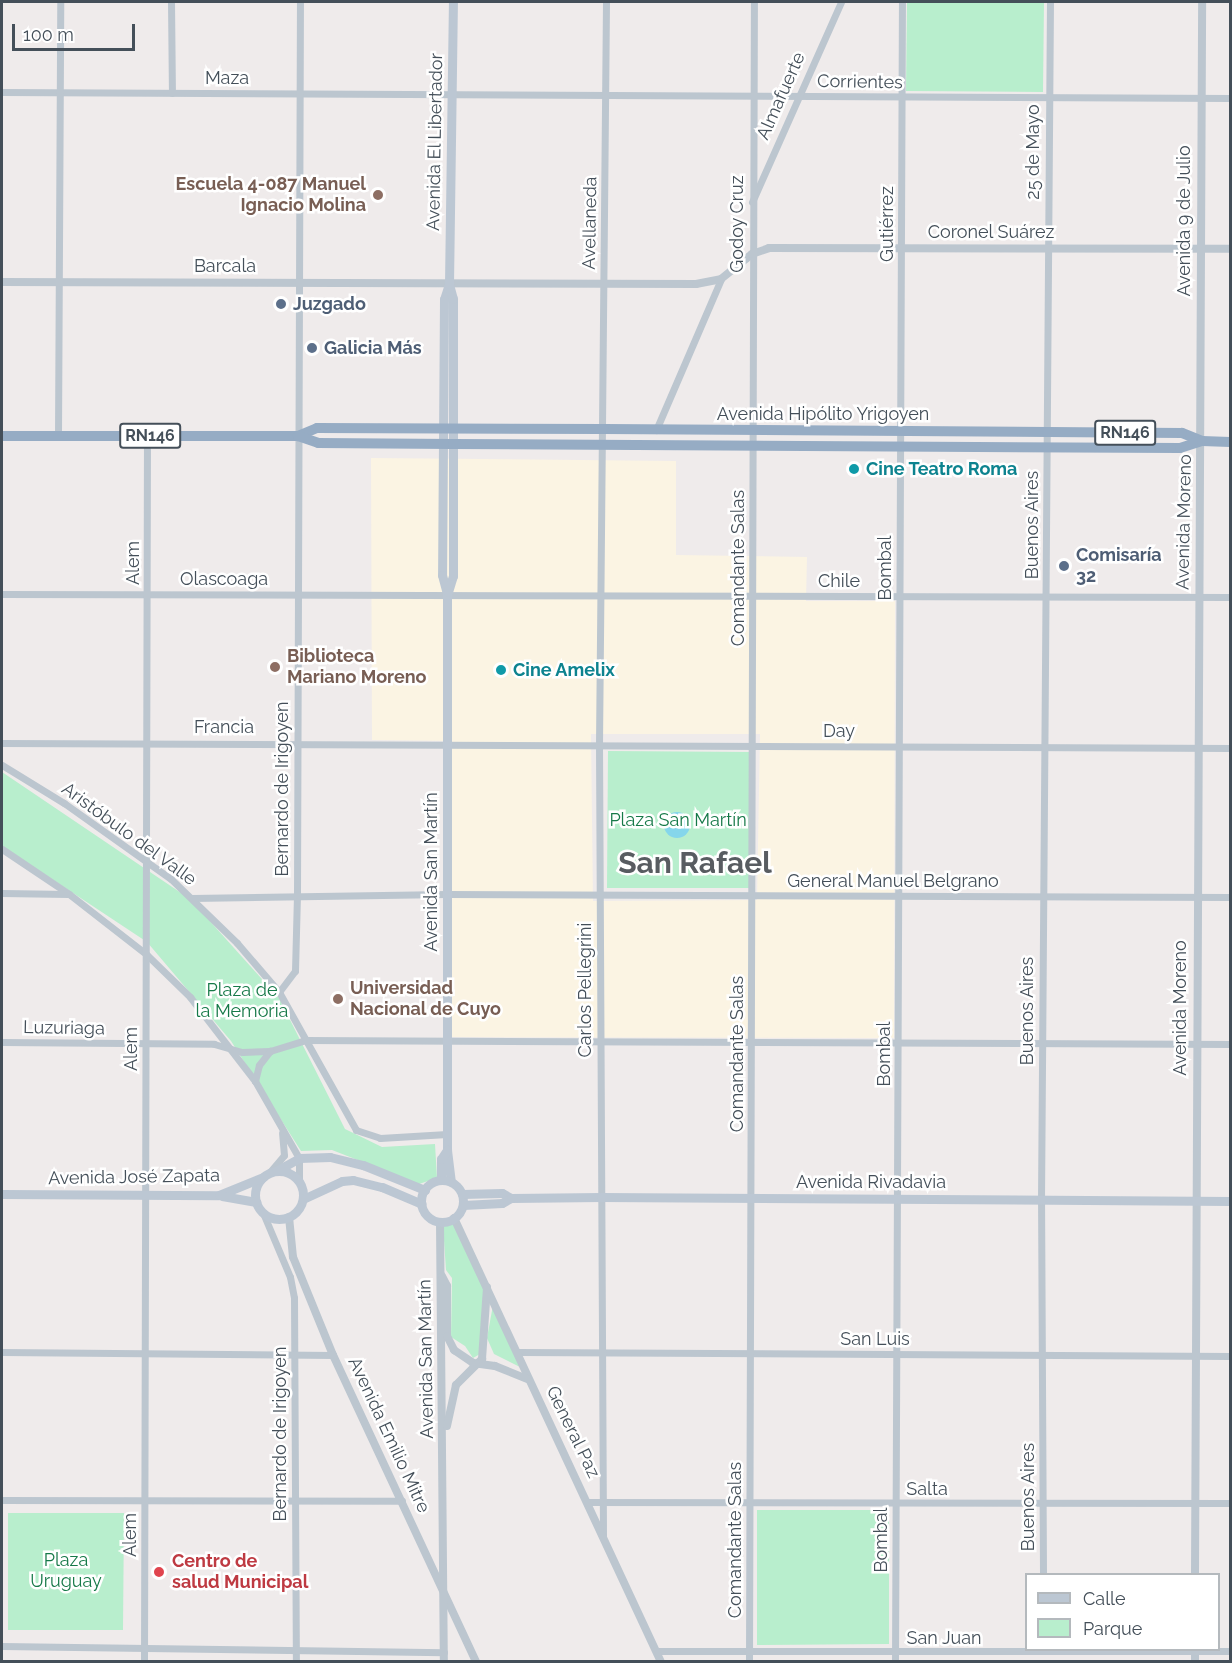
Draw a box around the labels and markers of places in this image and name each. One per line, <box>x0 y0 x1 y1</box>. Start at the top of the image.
place label: Escuela 4-087 Manuel Ignacio Molina <box>175 174 366 216</box>
marker: Escuela 4-087 Manuel Ignacio Molina <box>371 188 385 202</box>
place label: Juzgado <box>293 293 366 315</box>
marker: Juzgado <box>274 297 288 311</box>
place label: Galicia Más <box>324 337 422 359</box>
marker: Galicia Más <box>305 341 319 355</box>
place label: Cine Teatro Roma <box>866 458 1018 480</box>
marker: Cine Teatro Roma <box>847 462 861 476</box>
place label: Comisaría 32 <box>1076 545 1162 588</box>
marker: Comisaría 32 <box>1057 559 1071 573</box>
place label: Biblioteca Mariano Moreno <box>287 646 427 688</box>
place label: Cine Amelix <box>513 659 615 681</box>
marker: Biblioteca Mariano Moreno <box>268 660 282 674</box>
marker: Cine Amelix <box>494 663 508 677</box>
place label: Universidad Nacional de Cuyo <box>350 978 501 1020</box>
marker: Universidad Nacional de Cuyo <box>331 992 345 1006</box>
place label: Centro de salud Municipal <box>172 1551 308 1594</box>
marker: Centro de salud Municipal <box>150 1563 168 1581</box>

